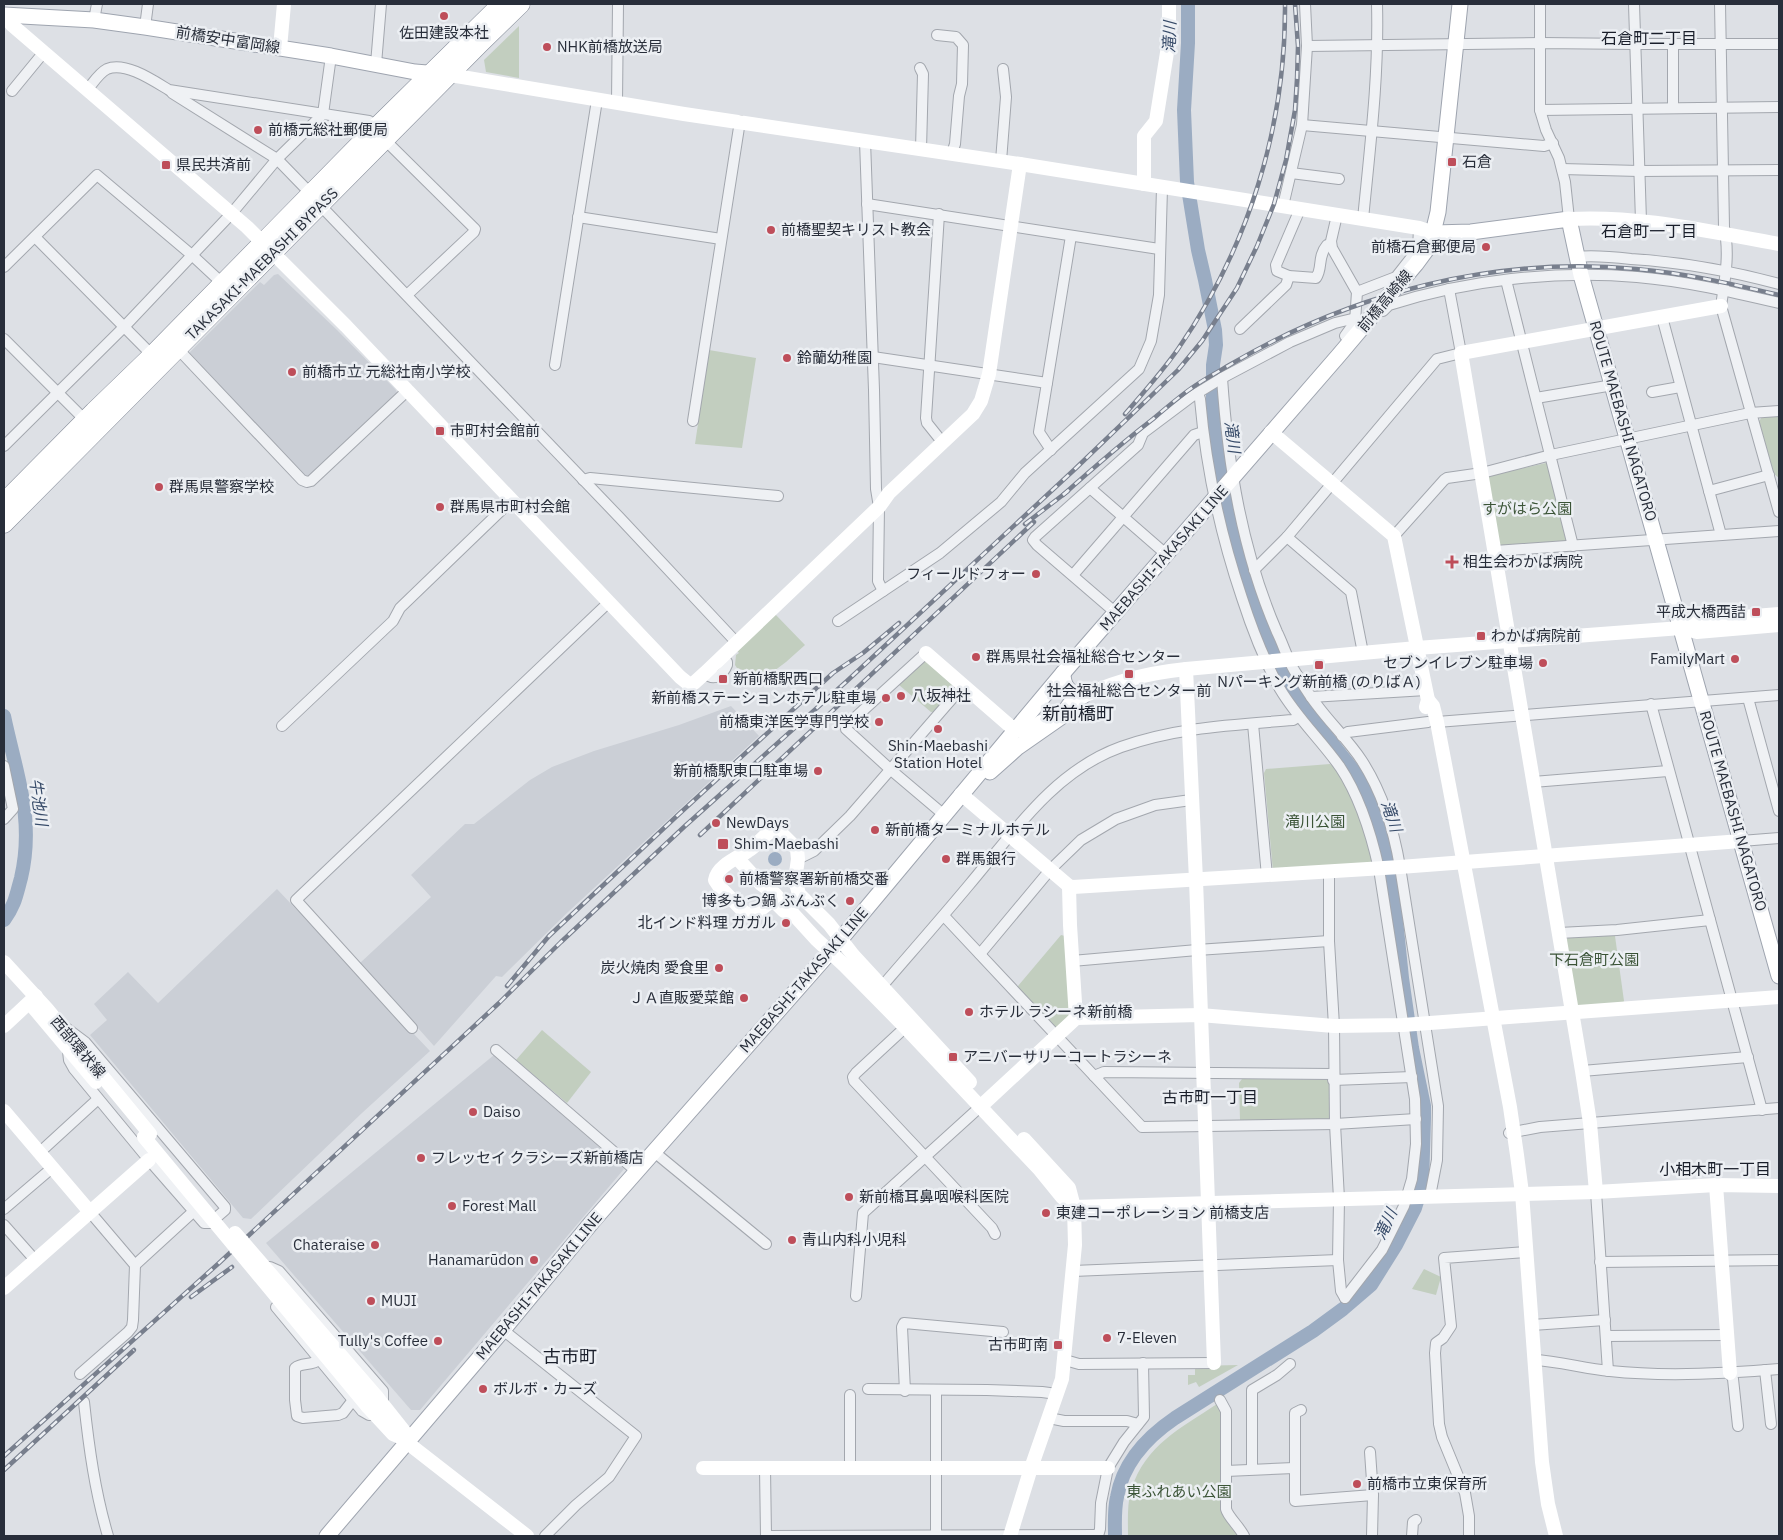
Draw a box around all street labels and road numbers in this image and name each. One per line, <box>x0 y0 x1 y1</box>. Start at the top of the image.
street label: 前橋安中富岡線 <box>175 22 281 57</box>
street label: TAKASAKI-MAEBASHI BYPASS <box>181 183 342 344</box>
street label: 前橋高崎線 <box>1353 266 1416 336</box>
street label: ROUTE MAEBASHI NAGATORO <box>1586 318 1661 523</box>
street label: MAEBASHI-TAKASAKI LINE <box>1095 481 1232 634</box>
street label: ROUTE MAEBASHI NAGATORO <box>1696 708 1771 913</box>
street label: MAEBASHI-TAKASAKI LINE <box>735 903 872 1056</box>
street label: 西部環状線 <box>47 1012 110 1082</box>
street label: MAEBASHI-TAKASAKI LINE <box>471 1208 606 1363</box>

